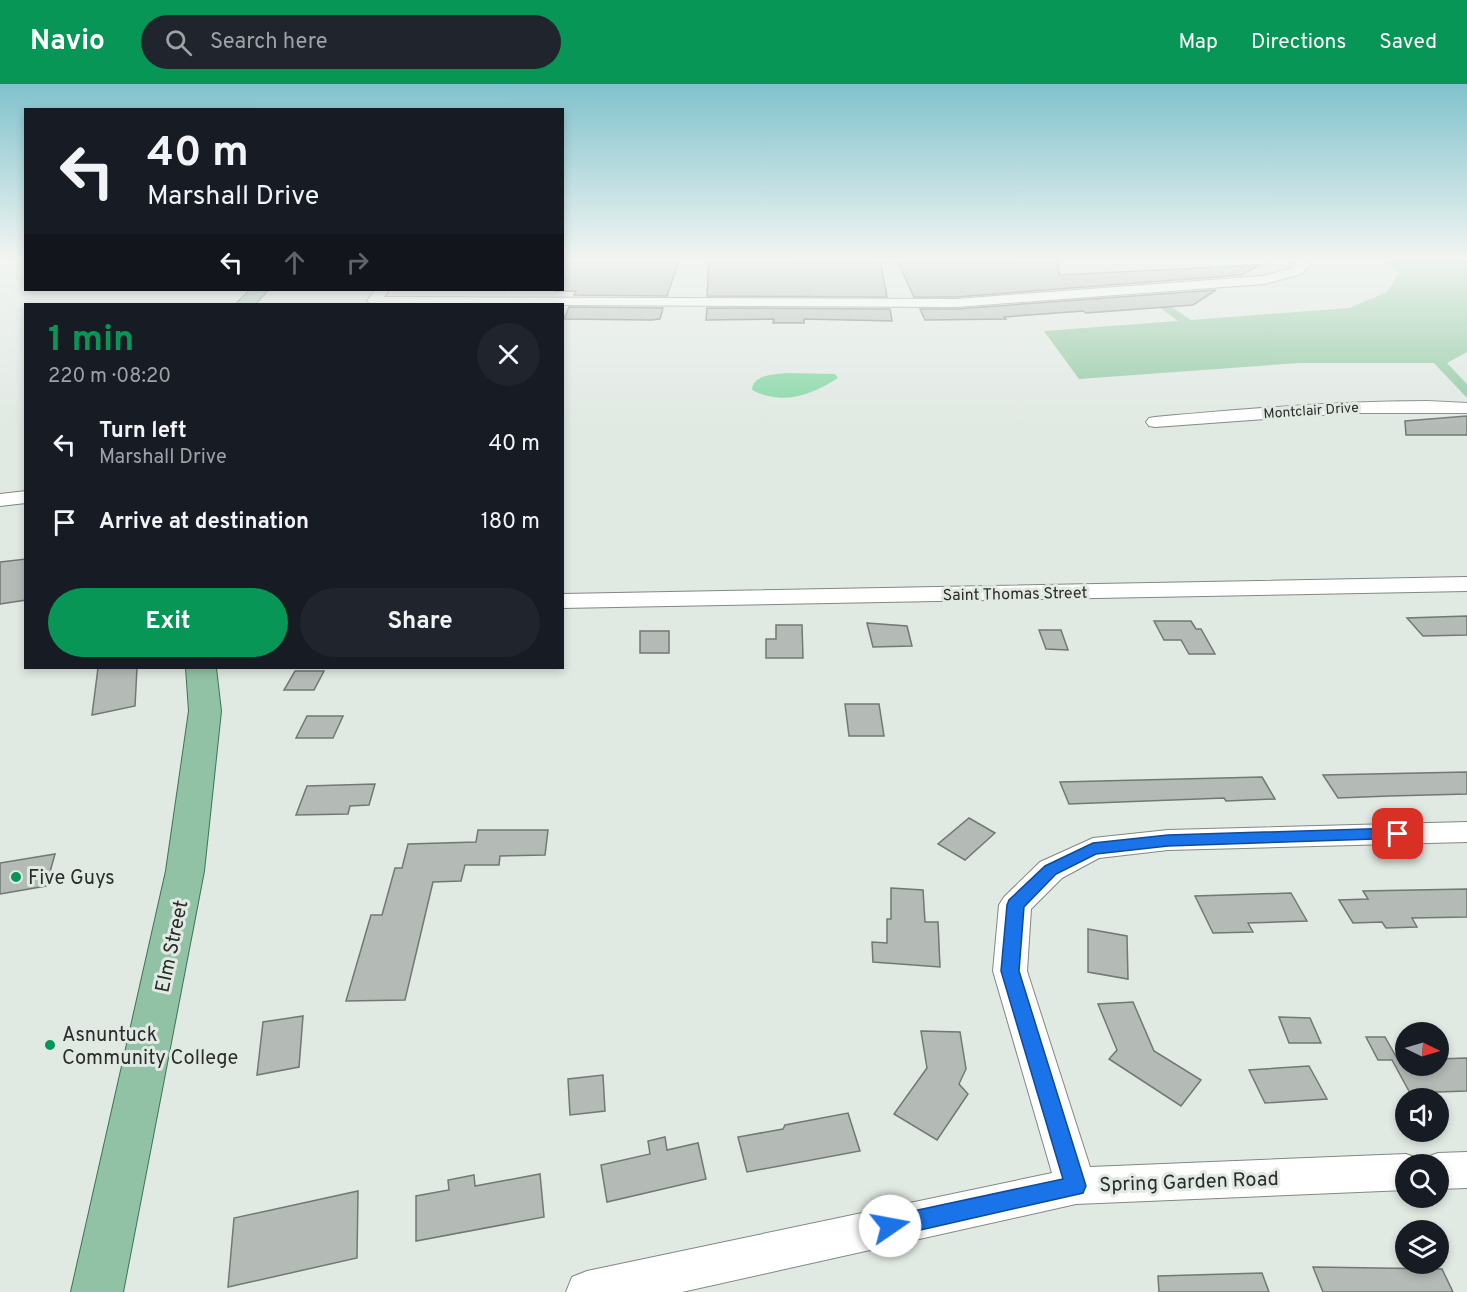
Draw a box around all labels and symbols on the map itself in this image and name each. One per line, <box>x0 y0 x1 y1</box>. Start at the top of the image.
street label: Montclair Drive <box>1263 400 1359 423</box>
street label: Saint Thomas Street <box>942 584 1088 606</box>
pin <box>1372 808 1423 859</box>
place label: Five Guys <box>28 866 115 892</box>
marker: Five Guys <box>9 870 23 884</box>
street label: Elm Street <box>150 898 195 995</box>
north arrow <box>1395 1022 1449 1076</box>
place label: Asnuntuck Community College <box>62 1023 238 1072</box>
marker: Asnuntuck Community College <box>43 1038 57 1052</box>
street label: Spring Garden Road <box>1099 1167 1279 1199</box>
position arrow <box>858 1194 922 1258</box>

